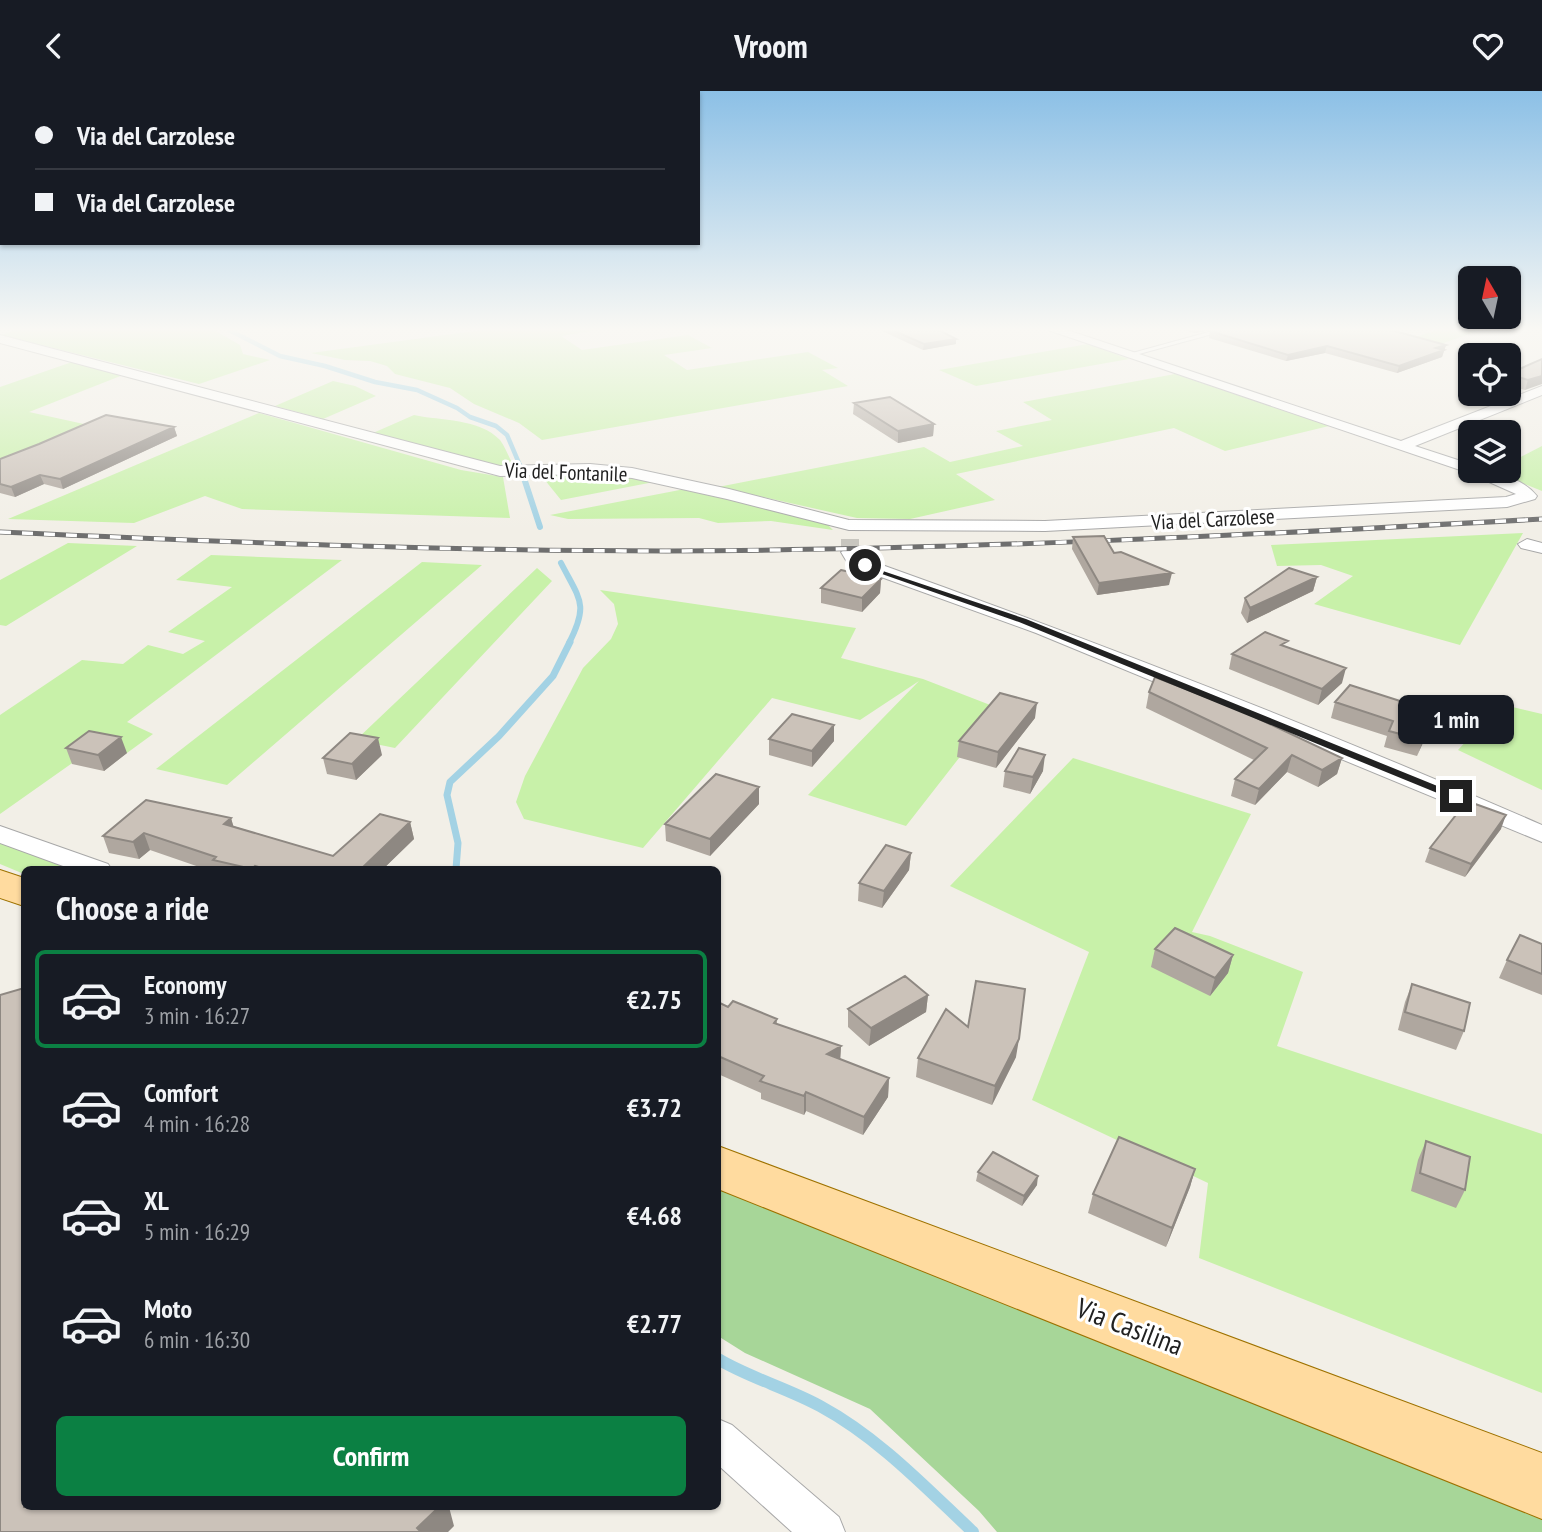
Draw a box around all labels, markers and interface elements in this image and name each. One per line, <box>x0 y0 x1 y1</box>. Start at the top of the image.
text: Vroom <box>734 25 808 67</box>
icon: back <box>35 27 73 65</box>
icon: heart <box>1469 27 1507 65</box>
text: Via del Carzolese <box>77 119 235 152</box>
text: Via del Carzolese <box>77 186 235 219</box>
north arrow <box>1458 266 1521 329</box>
map controls <box>1458 266 1521 483</box>
button: locate <box>1458 343 1521 406</box>
button: layers <box>1458 420 1521 483</box>
street label: Via del Fontanile <box>503 456 628 488</box>
street label: Via del Carzolese <box>1150 502 1275 536</box>
route start <box>849 549 881 581</box>
callout: 1 min <box>1398 695 1514 743</box>
text: 1 min <box>1433 705 1479 734</box>
route end <box>1440 780 1472 812</box>
text: Choose a ride <box>56 887 209 929</box>
icon: car <box>60 968 123 1031</box>
text: Economy <box>144 968 226 1001</box>
text: €2.75 <box>627 983 682 1016</box>
text: 3 min · 16:27 <box>144 1001 250 1030</box>
icon: car <box>60 1076 123 1139</box>
text: Comfort <box>144 1076 218 1109</box>
text: €3.72 <box>627 1091 682 1124</box>
text: 4 min · 16:28 <box>144 1109 250 1138</box>
icon: car <box>60 1184 123 1247</box>
text: XL <box>144 1184 169 1217</box>
text: €4.68 <box>627 1199 682 1232</box>
text: 5 min · 16:29 <box>144 1217 250 1246</box>
street label: Via Casilina <box>1070 1288 1189 1363</box>
icon: car <box>60 1292 123 1355</box>
text: Moto <box>144 1292 192 1325</box>
text: €2.77 <box>627 1307 682 1340</box>
text: 6 min · 16:30 <box>144 1325 250 1354</box>
button: Confirm <box>56 1416 686 1496</box>

